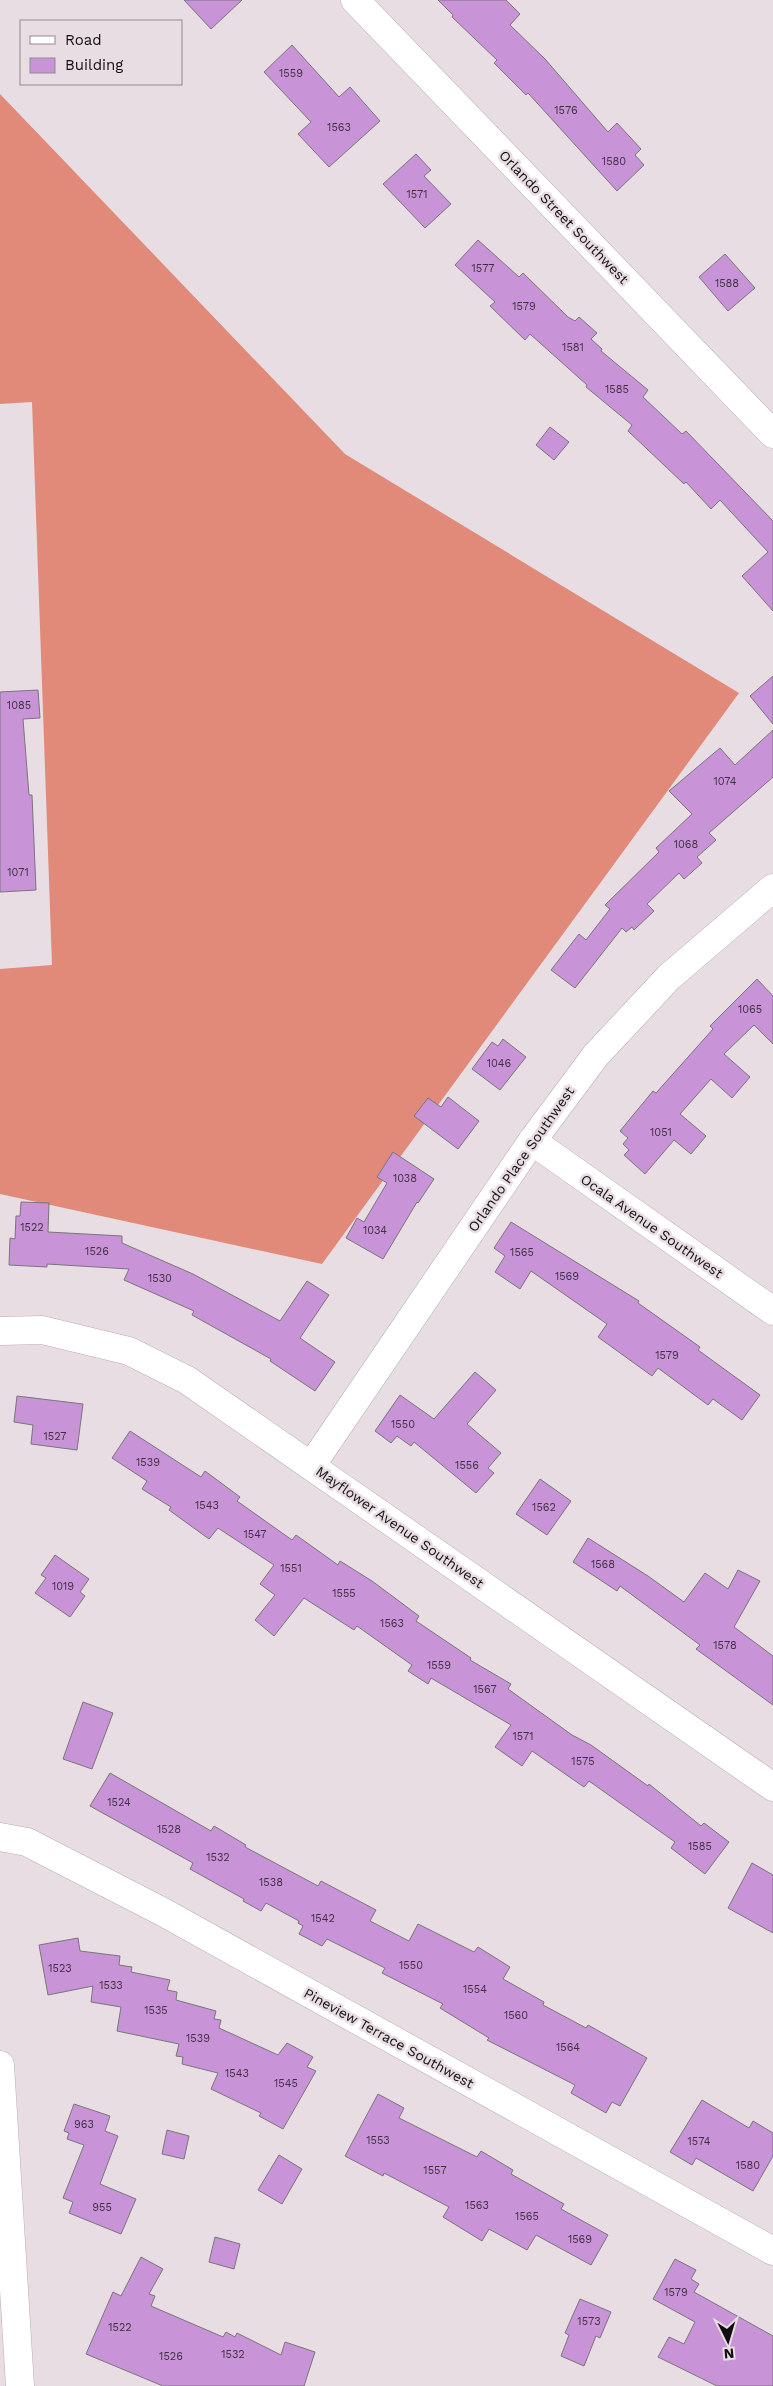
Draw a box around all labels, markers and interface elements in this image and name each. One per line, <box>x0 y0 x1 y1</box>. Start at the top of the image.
legend <box>20 20 182 85</box>
text: Road <box>65 31 102 49</box>
text: Building <box>65 56 123 74</box>
house number: 1559 <box>279 67 303 80</box>
house number: 1576 <box>554 104 578 117</box>
house number: 1563 <box>327 121 351 134</box>
street label: Orlando Street Southwest <box>496 147 632 287</box>
house number: 1580 <box>602 155 626 168</box>
house number: 1571 <box>406 188 428 201</box>
house number: 1577 <box>471 262 495 275</box>
house number: 1588 <box>715 277 739 290</box>
house number: 1579 <box>512 300 536 313</box>
house number: 1581 <box>562 341 584 354</box>
house number: 1585 <box>605 383 629 396</box>
house number: 1085 <box>7 699 31 712</box>
house number: 1074 <box>713 775 737 788</box>
house number: 1068 <box>674 838 699 851</box>
house number: 1071 <box>7 866 29 879</box>
house number: 1065 <box>738 1003 762 1016</box>
house number: 1046 <box>487 1057 512 1070</box>
street label: Orlando Place Southwest <box>465 1083 577 1235</box>
house number: 1051 <box>650 1126 672 1139</box>
street label: Ocala Avenue Southwest <box>578 1171 726 1281</box>
house number: 1038 <box>393 1172 417 1185</box>
house number: 1522 <box>20 1221 44 1234</box>
house number: 1034 <box>363 1224 387 1237</box>
house number: 1526 <box>85 1245 109 1258</box>
house number: 1565 <box>510 1246 534 1259</box>
house number: 1569 <box>555 1270 579 1283</box>
house number: 1530 <box>148 1272 172 1285</box>
house number: 1579 <box>655 1349 679 1362</box>
house number: 1550 <box>391 1418 415 1431</box>
house number: 1527 <box>43 1430 67 1443</box>
house number: 1539 <box>136 1456 160 1469</box>
house number: 1556 <box>455 1459 479 1472</box>
street label: Mayflower Avenue Southwest <box>313 1463 487 1591</box>
house number: 1543 <box>195 1499 219 1512</box>
house number: 1562 <box>532 1501 556 1514</box>
house number: 1547 <box>243 1528 267 1541</box>
house number: 1568 <box>591 1558 615 1571</box>
house number: 1551 <box>280 1562 302 1575</box>
house number: 1019 <box>52 1580 74 1593</box>
house number: 1555 <box>332 1587 356 1600</box>
house number: 1563 <box>380 1617 404 1630</box>
house number: 1578 <box>713 1639 737 1652</box>
house number: 1559 <box>427 1659 451 1672</box>
house number: 1567 <box>473 1683 497 1696</box>
house number: 1571 <box>512 1730 534 1743</box>
house number: 1575 <box>571 1755 595 1768</box>
house number: 1524 <box>107 1796 131 1809</box>
house number: 1528 <box>157 1823 181 1836</box>
house number: 1585 <box>688 1840 712 1853</box>
house number: 1532 <box>206 1851 230 1864</box>
house number: 1538 <box>259 1876 283 1889</box>
house number: 1542 <box>311 1912 335 1925</box>
house number: 1550 <box>399 1959 423 1972</box>
house number: 1523 <box>48 1962 72 1975</box>
house number: 1533 <box>99 1979 123 1992</box>
house number: 1554 <box>463 1983 487 1996</box>
street label: Pineview Terrace Southwest <box>301 1985 477 2092</box>
house number: 1535 <box>144 2004 168 2017</box>
house number: 1560 <box>504 2009 528 2022</box>
house number: 1539 <box>186 2032 210 2045</box>
house number: 1564 <box>556 2041 580 2054</box>
house number: 1543 <box>225 2067 249 2080</box>
house number: 1545 <box>274 2077 298 2090</box>
house number: 963 <box>74 2118 94 2131</box>
house number: 1553 <box>366 2134 390 2147</box>
house number: 1574 <box>688 2135 711 2148</box>
house number: 1580 <box>736 2159 760 2172</box>
house number: 1557 <box>423 2164 447 2177</box>
house number: 1563 <box>465 2199 489 2212</box>
house number: 955 <box>92 2201 112 2214</box>
house number: 1565 <box>515 2210 539 2223</box>
house number: 1569 <box>568 2233 592 2246</box>
house number: 1579 <box>664 2286 688 2299</box>
house number: 1573 <box>577 2315 601 2328</box>
north arrow <box>703 2316 753 2366</box>
house number: 1522 <box>108 2321 132 2334</box>
text: N <box>723 2346 735 2362</box>
house number: 1532 <box>221 2348 245 2361</box>
house number: 1526 <box>159 2350 183 2363</box>

